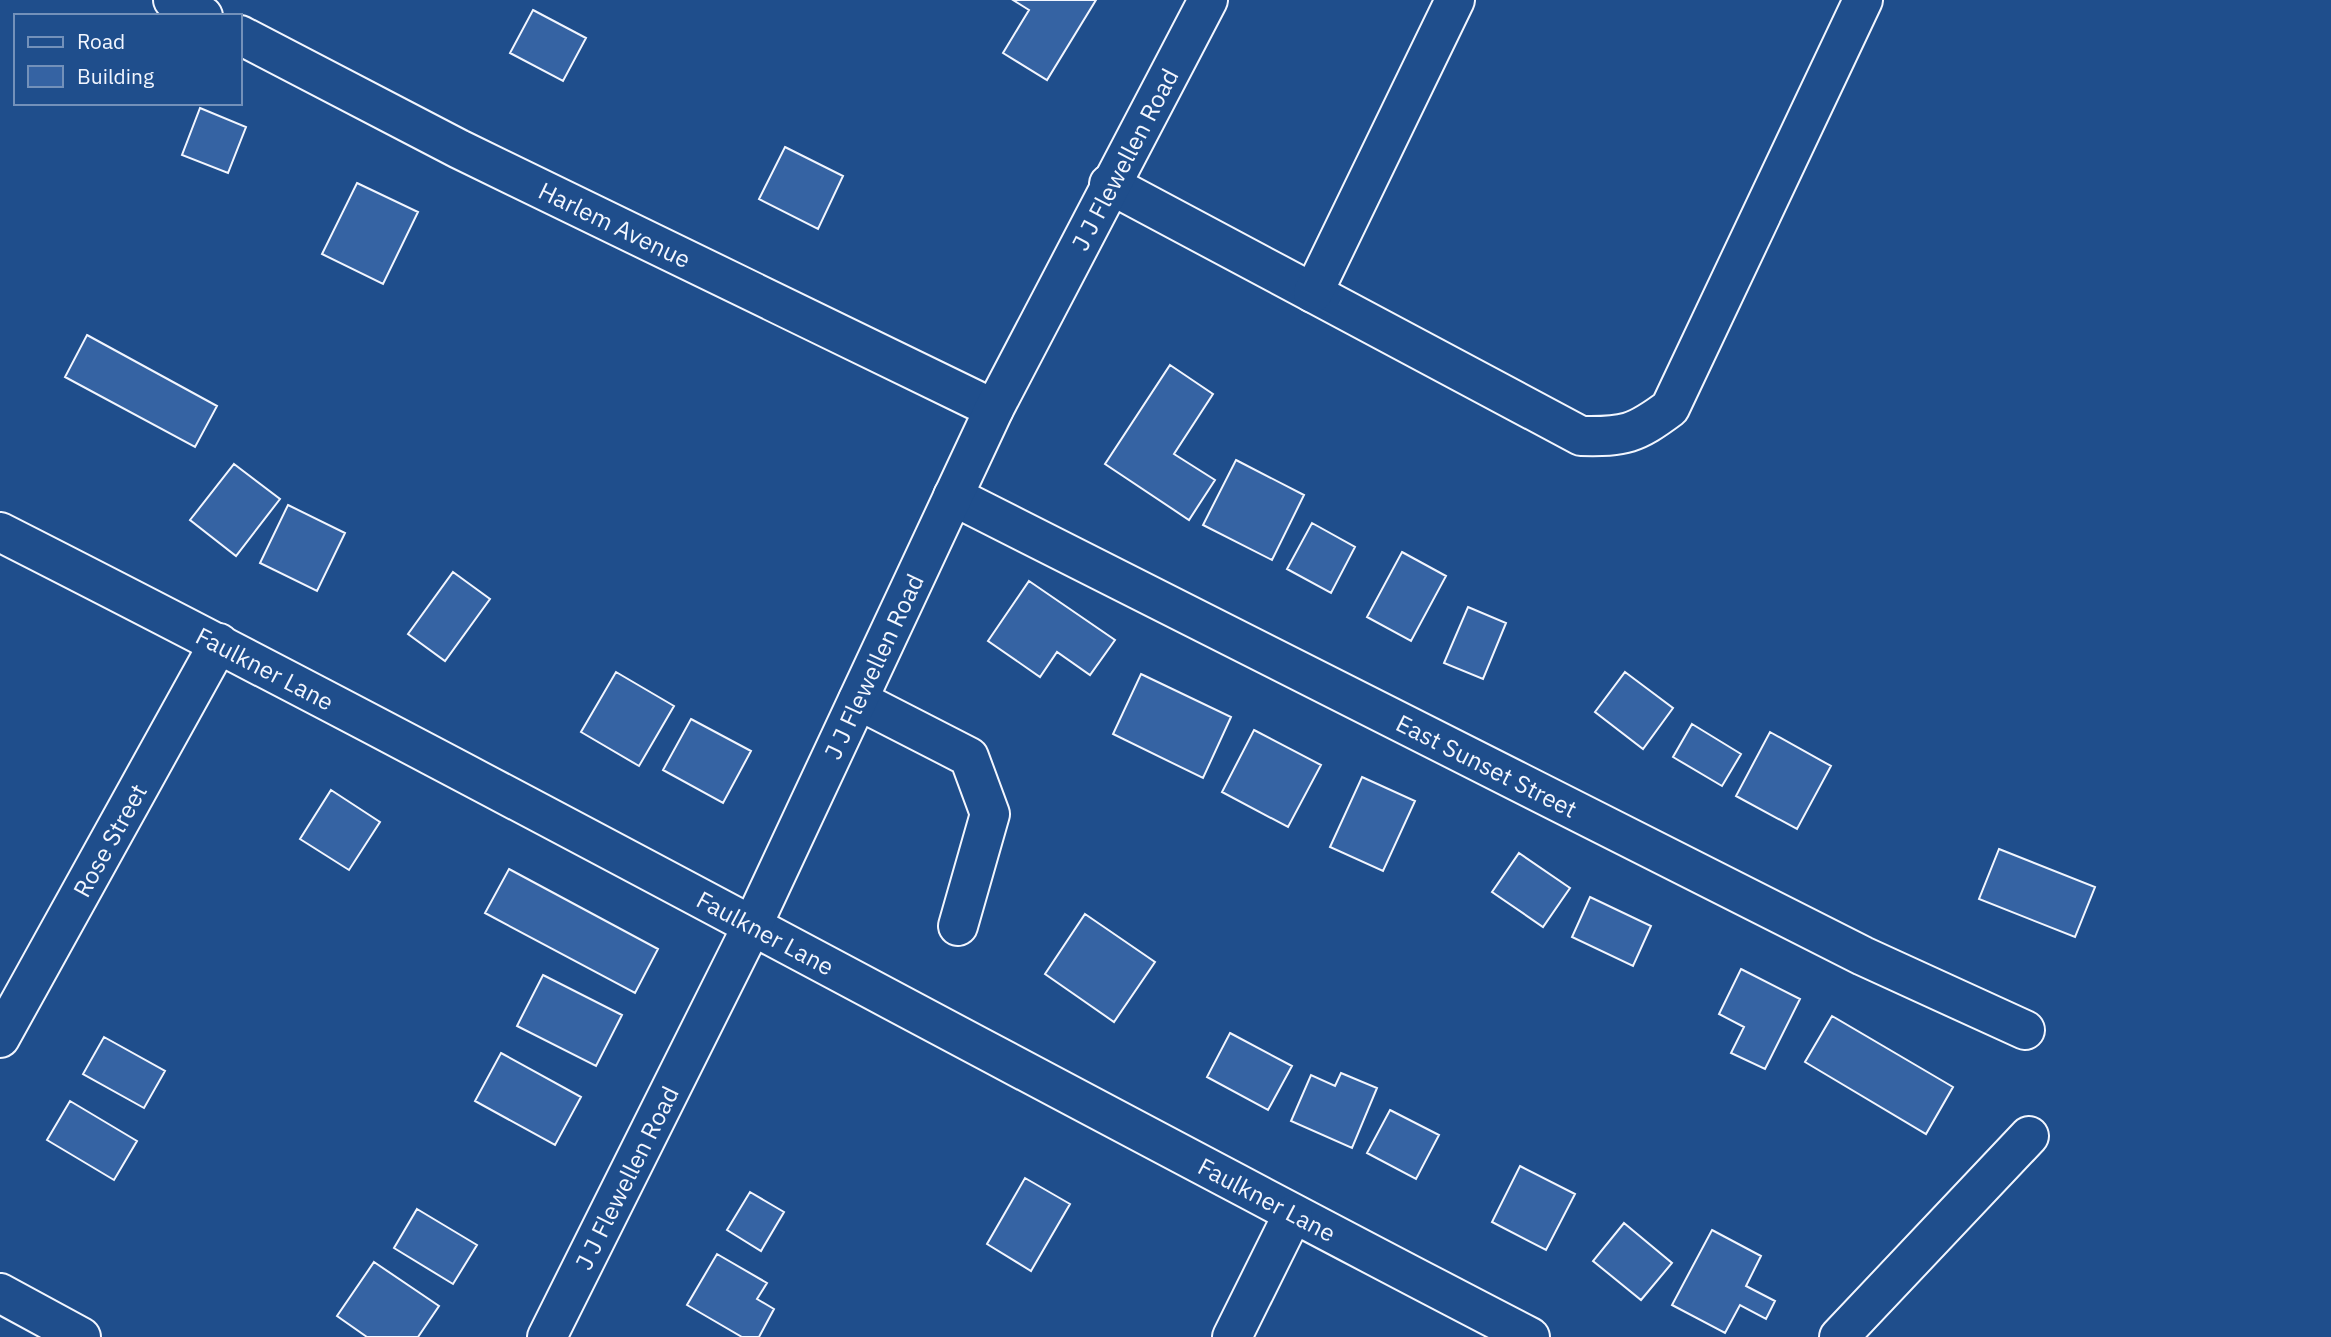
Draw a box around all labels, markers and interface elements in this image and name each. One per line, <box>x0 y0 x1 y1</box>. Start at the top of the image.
legend <box>14 14 242 105</box>
text: Road <box>77 27 125 55</box>
text: Building <box>77 62 154 90</box>
street label: J J Flewellen Road <box>1064 63 1185 256</box>
street label: Harlem Avenue <box>533 174 696 275</box>
street label: J J Flewellen Road <box>816 569 931 764</box>
street label: Faulkner Lane <box>191 619 339 718</box>
street label: East Sunset Street <box>1391 707 1583 825</box>
street label: Rose Street <box>65 778 154 903</box>
street label: Faulkner Lane <box>691 883 840 982</box>
street label: J J Flewellen Road <box>567 1081 686 1275</box>
street label: Faulkner Lane <box>1193 1150 1341 1249</box>

